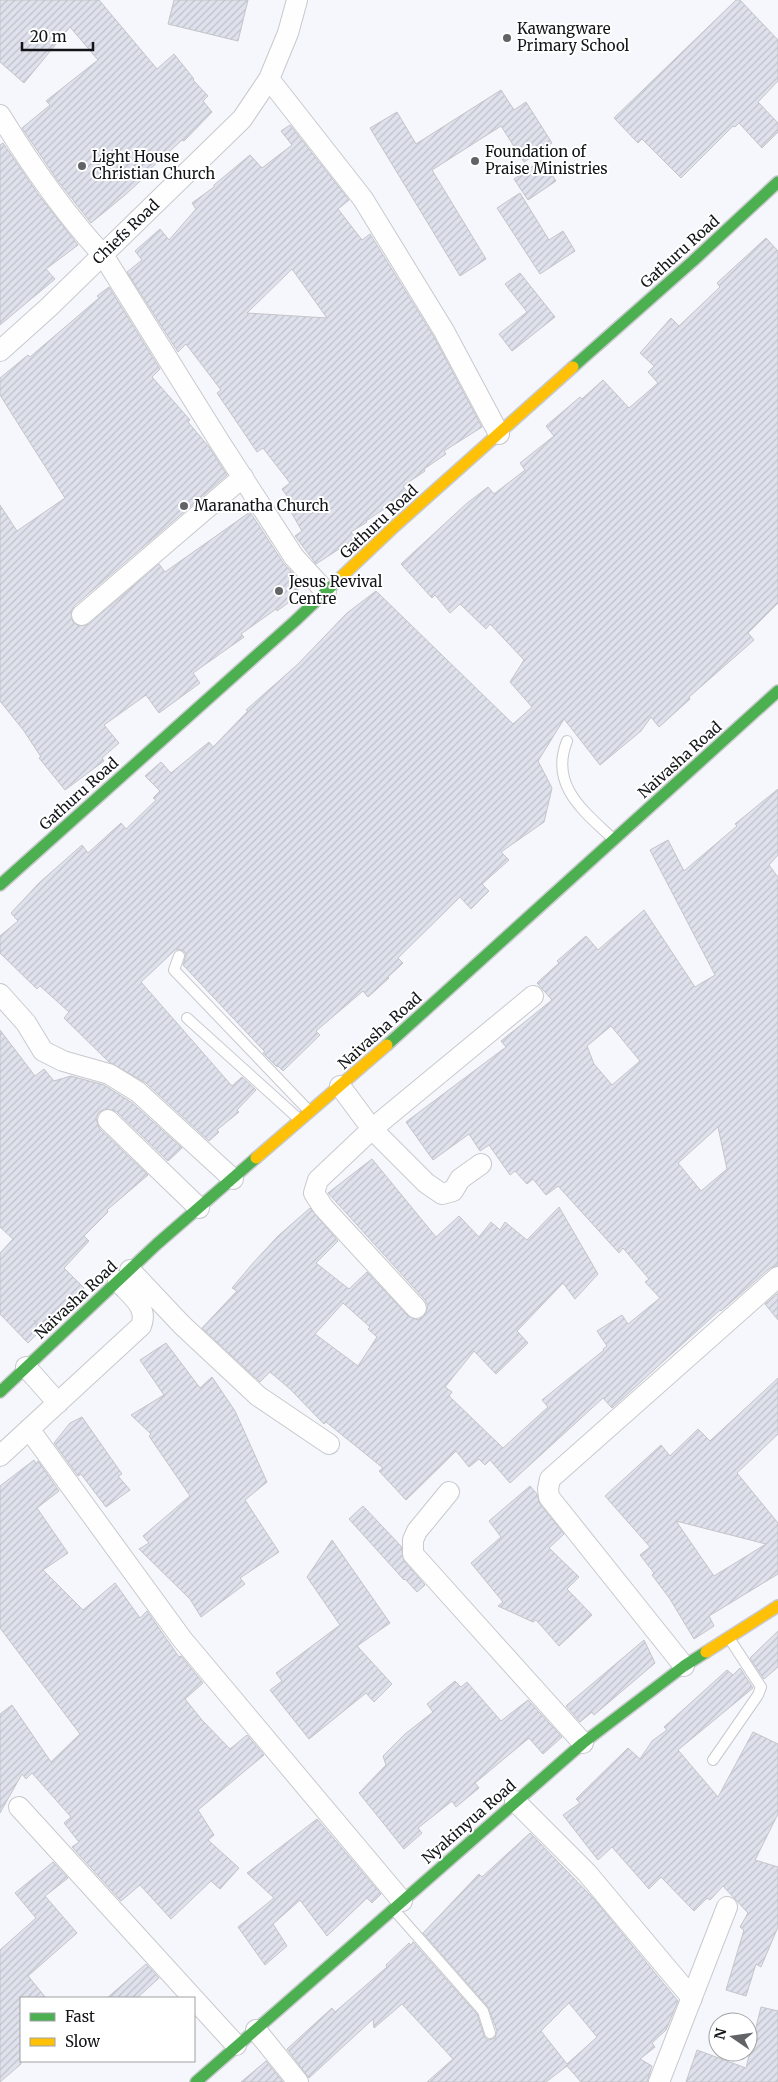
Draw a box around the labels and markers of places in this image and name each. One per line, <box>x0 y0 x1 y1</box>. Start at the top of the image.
place label: Kawangware Primary School <box>517 19 630 55</box>
marker: Kawangware Primary School <box>501 32 513 44</box>
place label: Foundation of Praise Ministries <box>485 142 608 178</box>
place label: Light House Christian Church <box>92 147 215 183</box>
marker: Foundation of Praise Ministries <box>469 155 481 167</box>
marker: Light House Christian Church <box>76 160 88 172</box>
place label: Maranatha Church <box>194 496 329 515</box>
marker: Maranatha Church <box>178 500 190 512</box>
place label: Jesus Revival Centre <box>288 572 383 608</box>
marker: Jesus Revival Centre <box>273 585 285 597</box>

